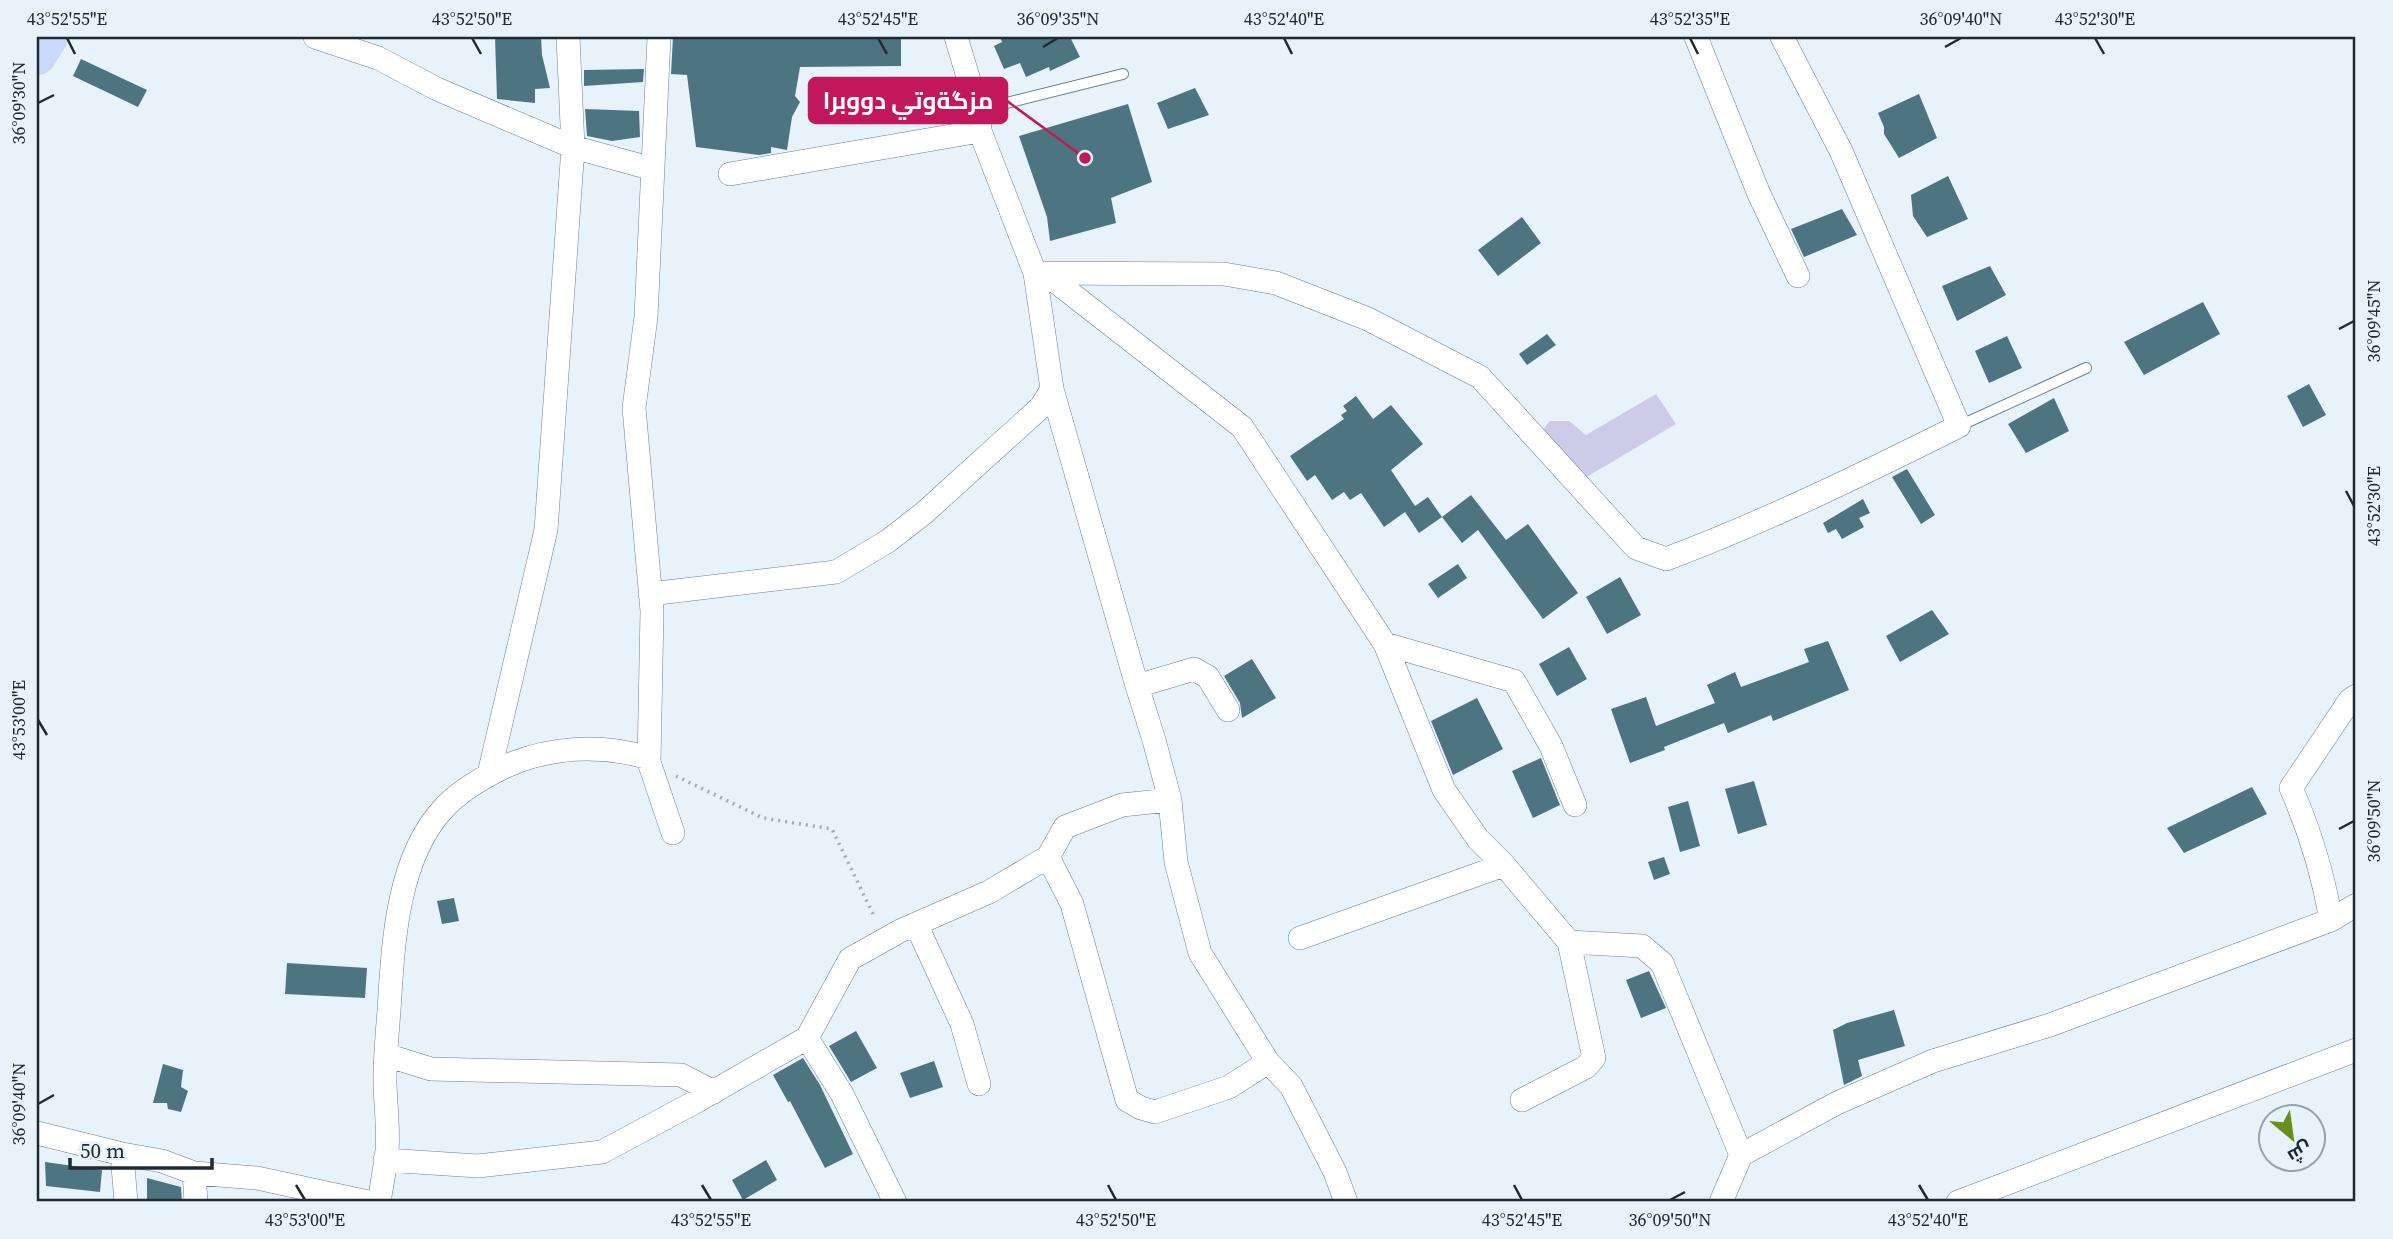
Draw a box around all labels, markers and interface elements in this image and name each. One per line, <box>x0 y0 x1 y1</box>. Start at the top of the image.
text: 43°52'55"E <box>27 6 107 31</box>
text: 43°52'50"E <box>432 6 512 31</box>
text: 43°52'45"E <box>838 6 918 31</box>
text: 36°09'35"N <box>1017 6 1099 31</box>
text: 43°52'40"E <box>1244 6 1324 31</box>
text: 43°52'35"E <box>1650 6 1730 31</box>
text: 36°09'40"N <box>1920 6 2002 31</box>
text: 43°52'30"E <box>2055 6 2135 31</box>
text: 36°09'30"N <box>6 62 31 144</box>
callout: مزگةوتي دووبرا <box>809 78 1007 123</box>
text: مزگةوتي دووبرا <box>823 84 993 120</box>
text: 36°09'45"N <box>2361 280 2386 362</box>
text: 43°52'30"E <box>2361 466 2386 546</box>
text: 43°53'00"E <box>6 680 31 760</box>
text: 36°09'50"N <box>2361 780 2386 862</box>
text: 36°09'40"N <box>6 1063 31 1145</box>
north arrow <box>2256 1102 2326 1172</box>
scale bar <box>70 1127 212 1171</box>
text: 50 m <box>80 1136 125 1165</box>
text: ش <box>2283 1136 2317 1170</box>
text: 43°53'00"E <box>265 1207 345 1232</box>
text: 43°52'55"E <box>671 1207 751 1232</box>
text: 43°52'50"E <box>1076 1207 1156 1232</box>
text: 43°52'45"E <box>1482 1207 1562 1232</box>
text: 36°09'50"N <box>1629 1207 1711 1232</box>
text: 43°52'40"E <box>1888 1207 1968 1232</box>

